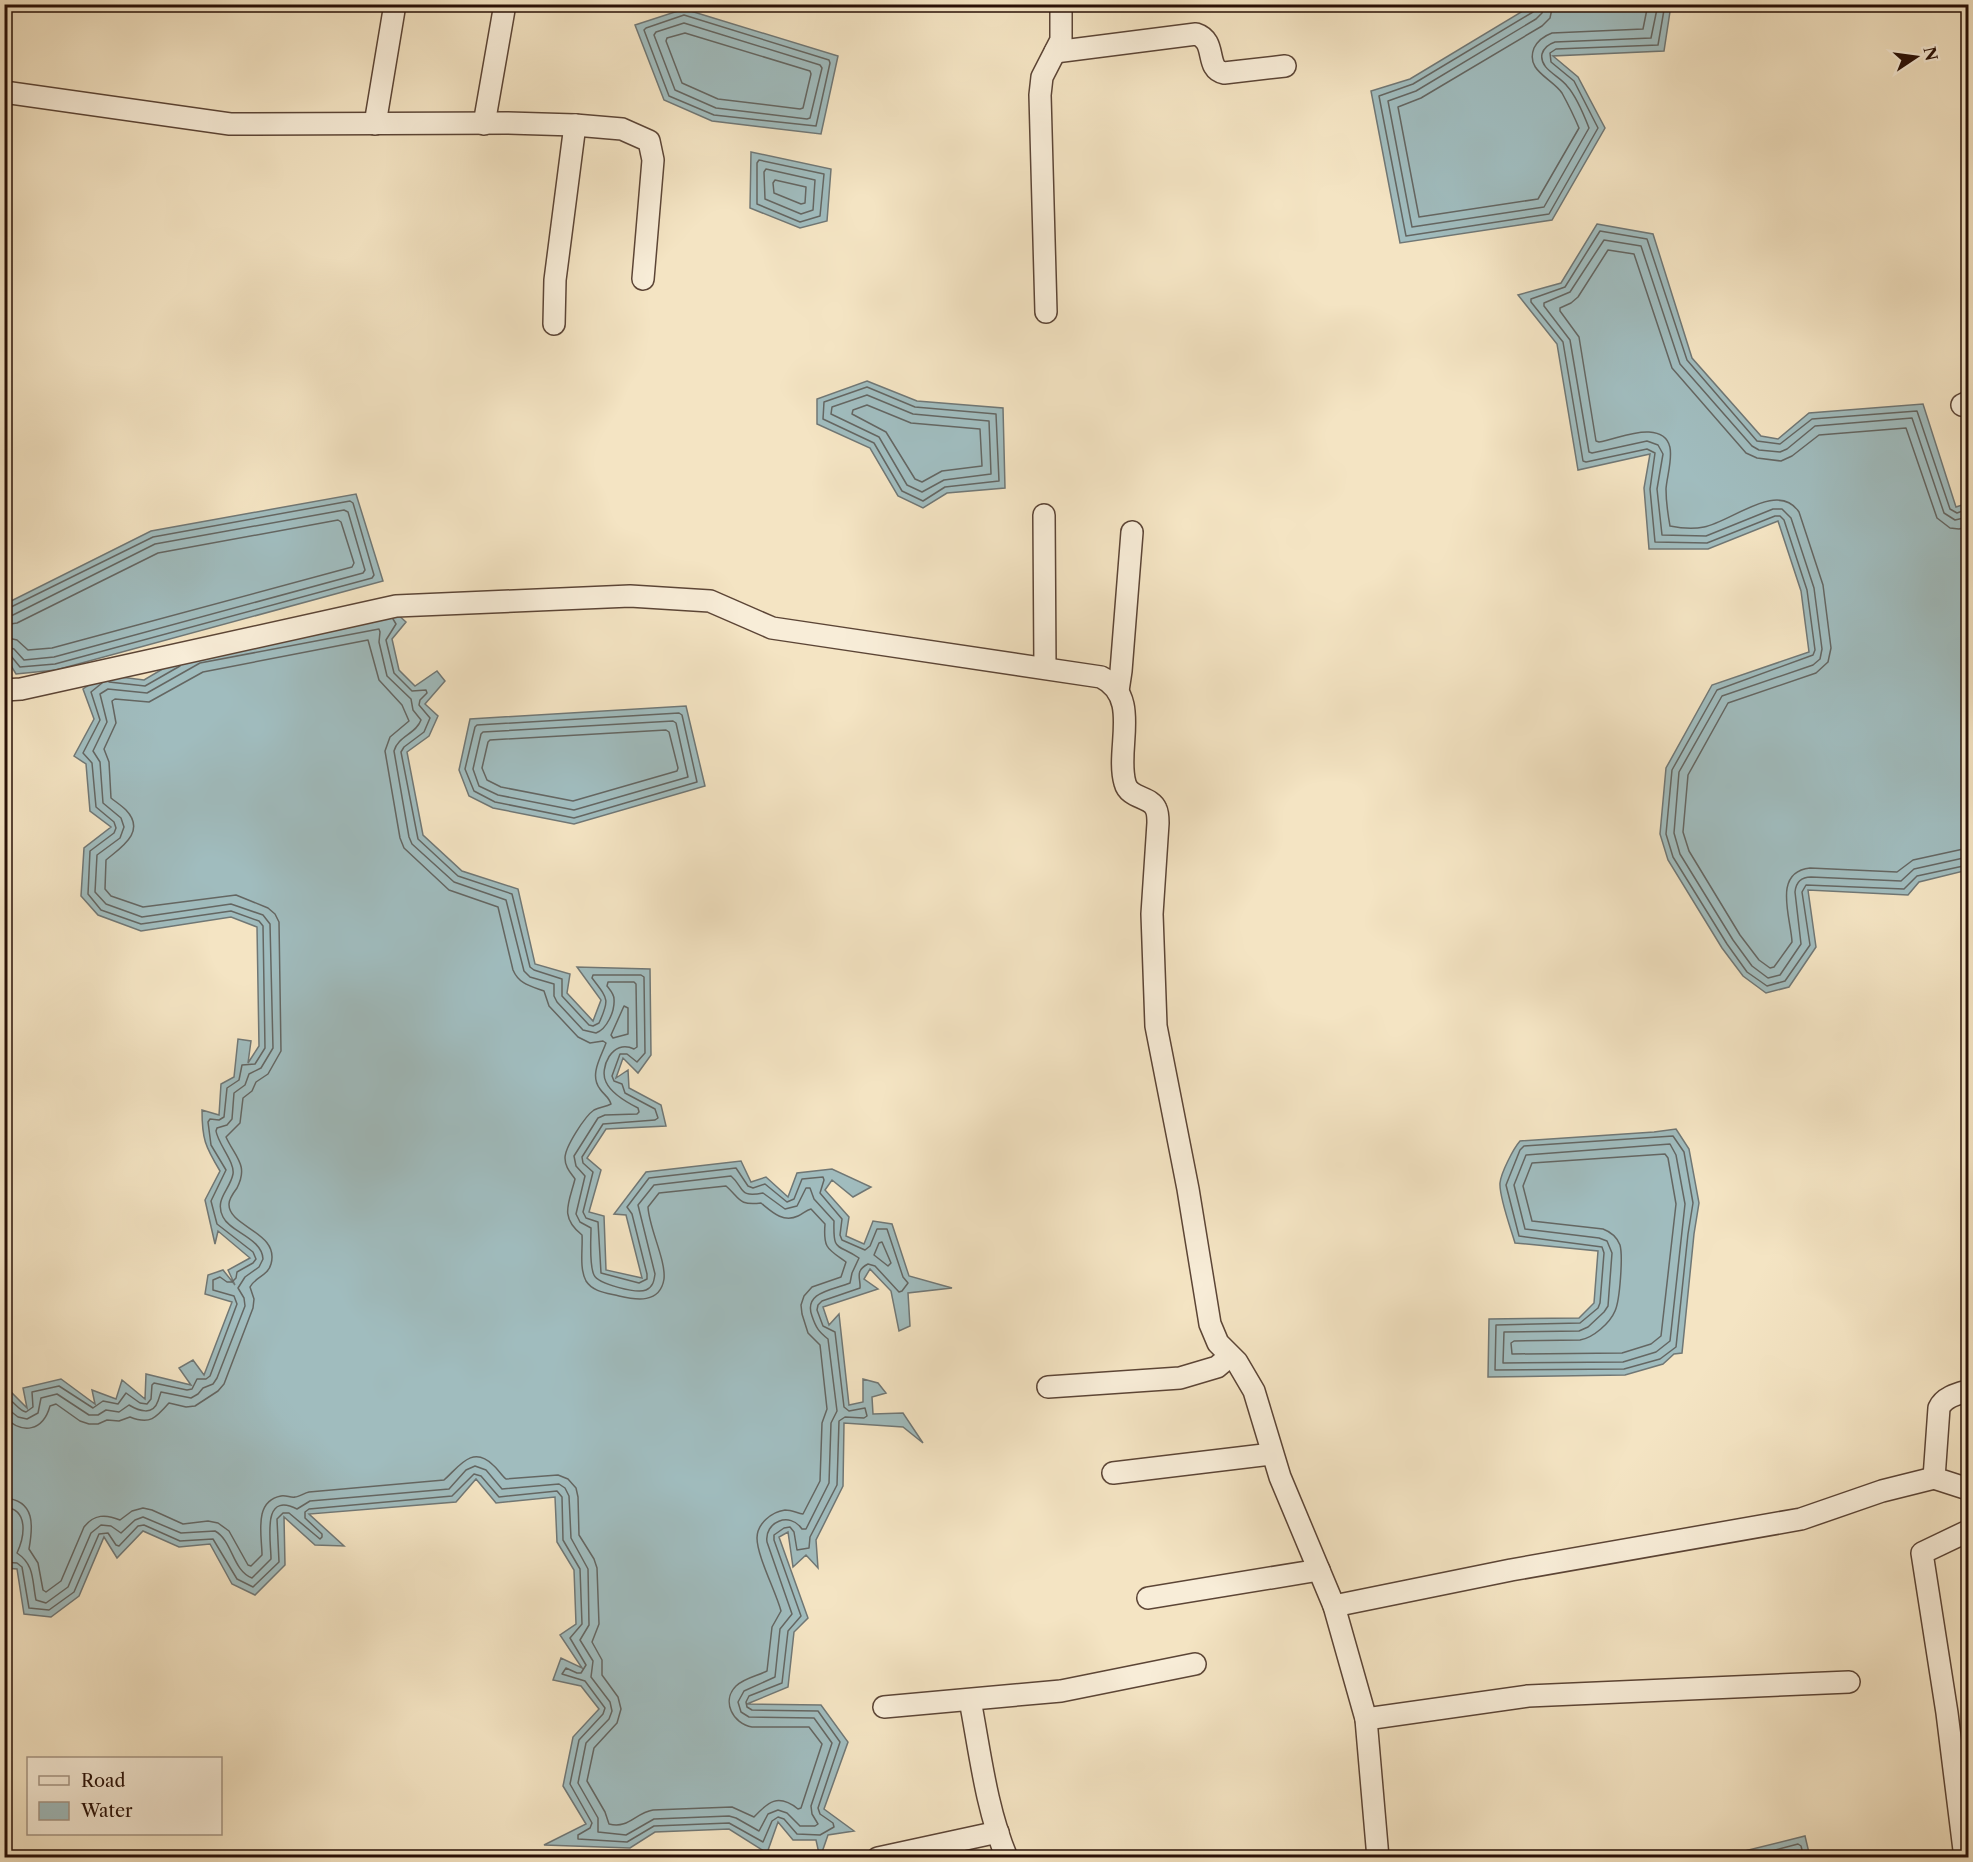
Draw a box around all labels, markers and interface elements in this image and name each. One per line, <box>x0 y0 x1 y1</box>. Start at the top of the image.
north arrow <box>1886 27 1946 87</box>
text: N <box>1919 45 1942 63</box>
legend <box>27 1757 222 1835</box>
text: Road <box>81 1770 126 1792</box>
text: Water <box>80 1800 133 1822</box>

